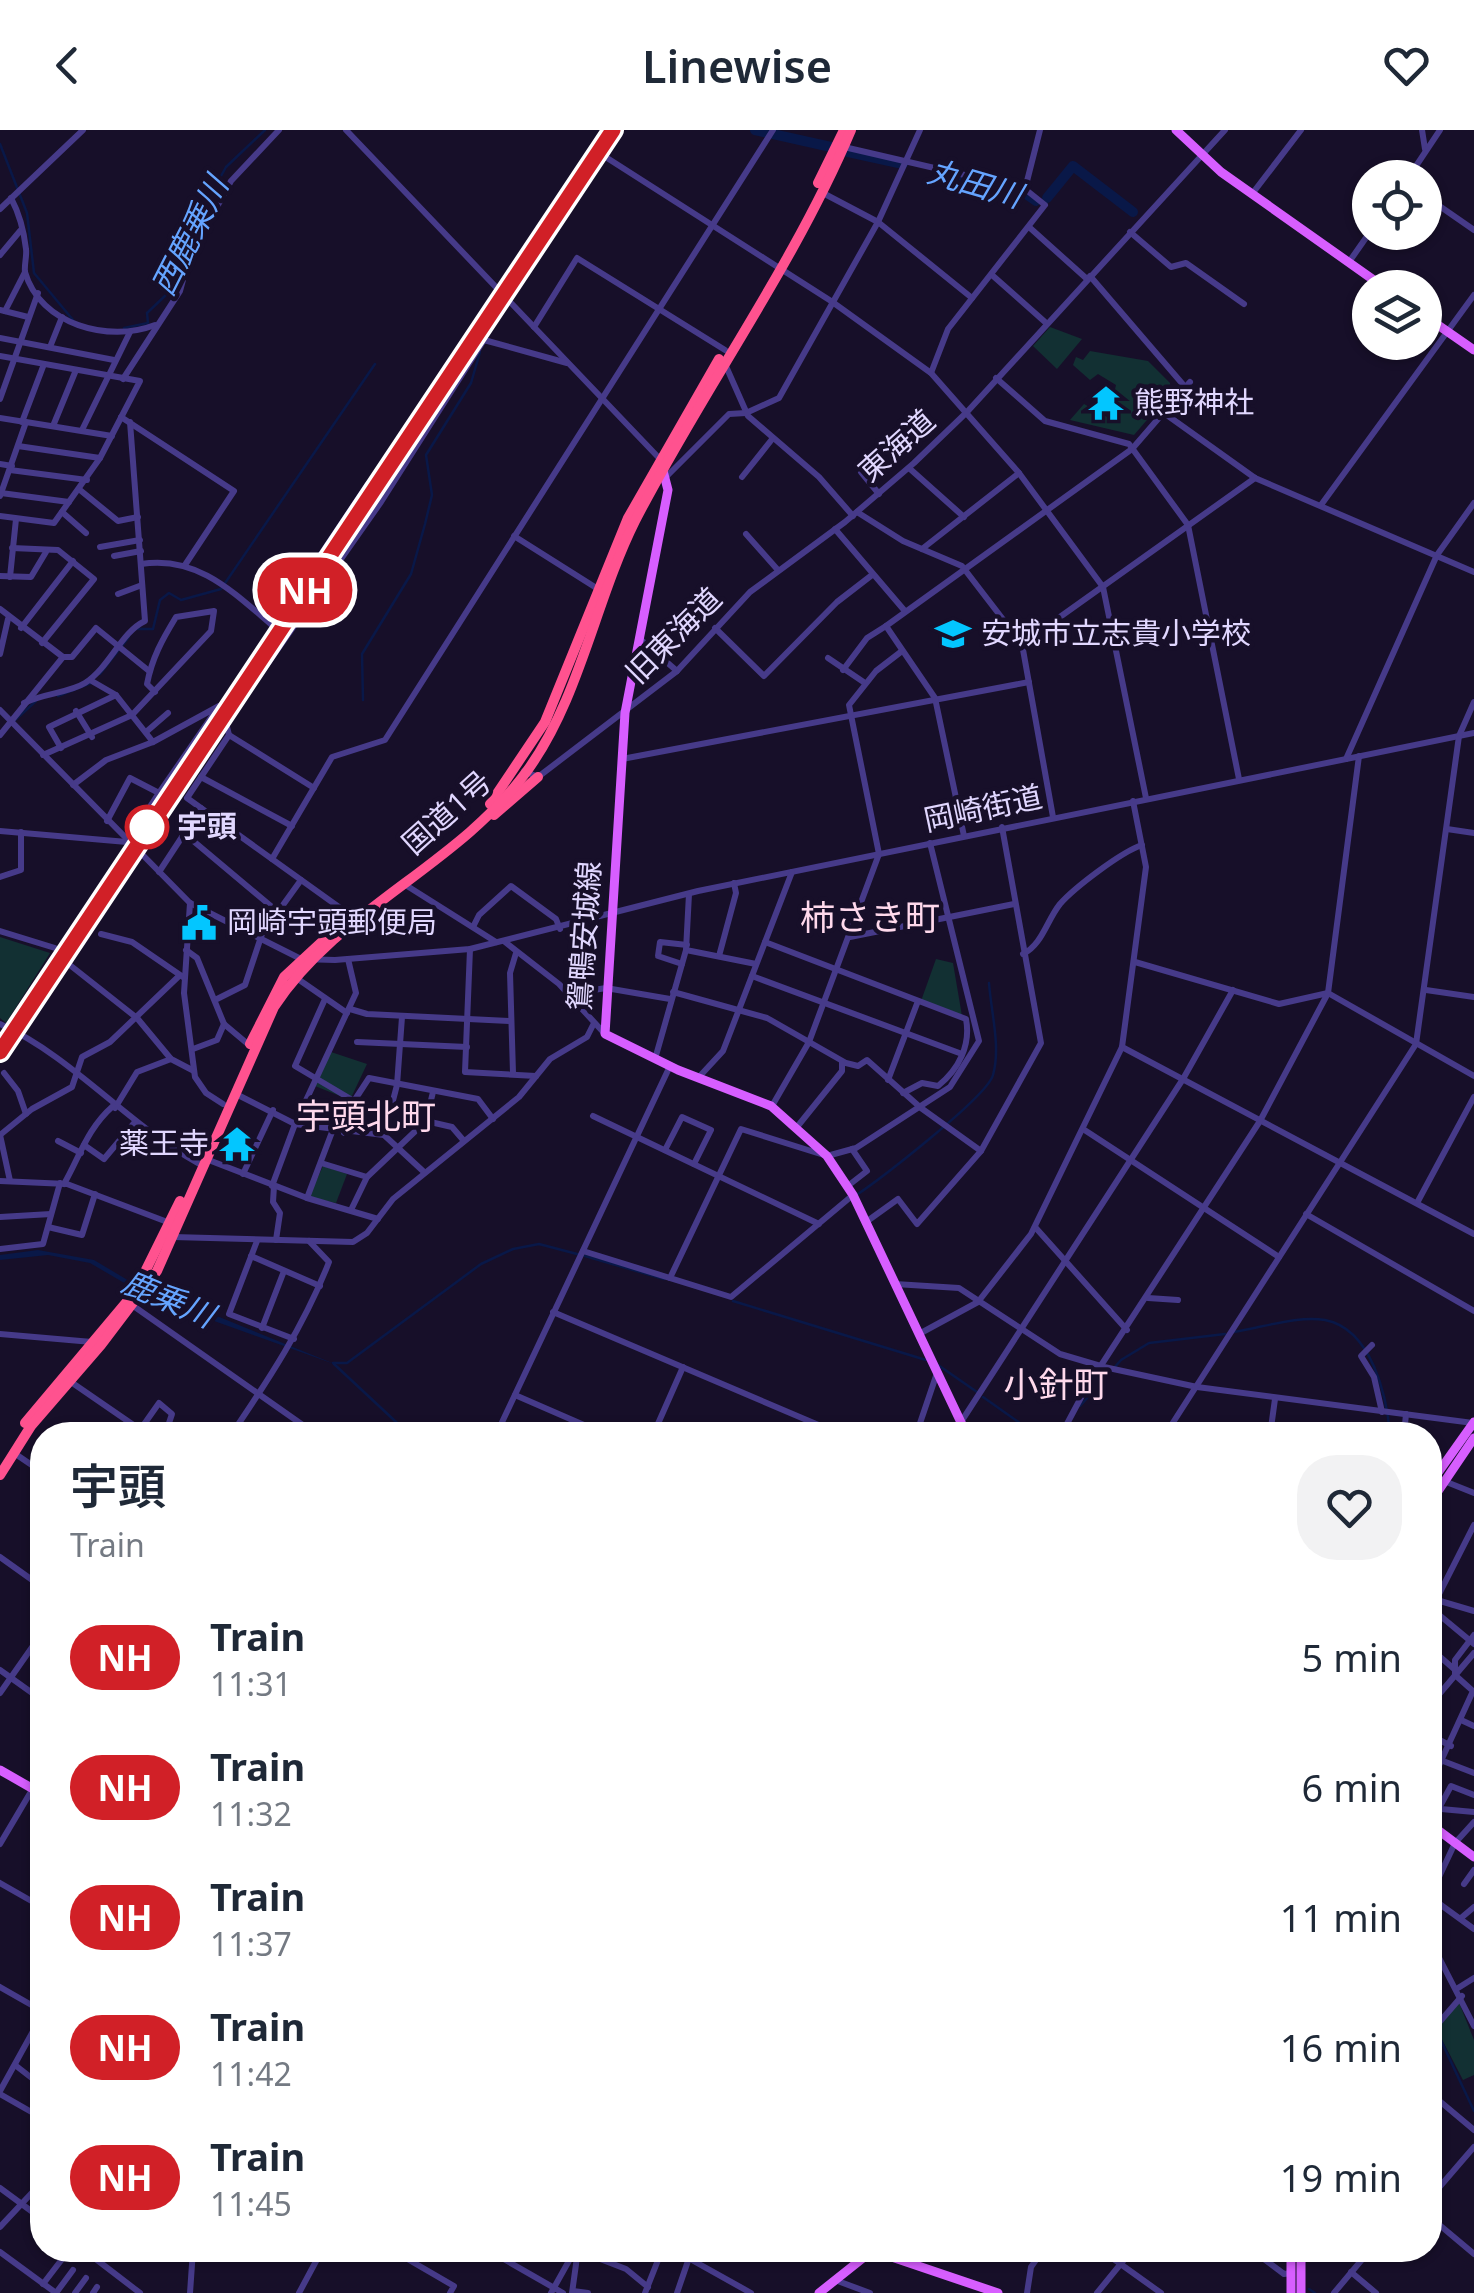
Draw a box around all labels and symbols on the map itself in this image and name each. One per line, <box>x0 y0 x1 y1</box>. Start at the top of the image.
water label: 丸田川 <box>923 149 1030 217</box>
water label: 西鹿乗川 <box>140 166 238 302</box>
place label: 熊野神社 <box>1134 381 1254 422</box>
temple icon: 熊野神社 <box>1087 384 1125 422</box>
street label: 東海道 <box>849 400 943 490</box>
line badge: NH <box>260 558 350 622</box>
street label: 旧東海道 <box>616 578 730 692</box>
place label: 安城市立志貴小学校 <box>981 612 1251 653</box>
school or university icon: 安城市立志貴小学校 <box>934 615 972 653</box>
street label: 国道1号 <box>392 761 500 863</box>
street label: 岡崎街道 <box>920 775 1046 840</box>
place label: 宇頭 <box>177 805 237 846</box>
marker: 宇頭 <box>126 806 168 848</box>
street label: 鴛鴨安城線 <box>558 860 609 1012</box>
district label: 柿さき町 <box>800 893 940 940</box>
place label: 岡崎宇頭郵便局 <box>227 901 437 942</box>
public building icon: 岡崎宇頭郵便局 <box>180 904 218 942</box>
district label: 宇頭北町 <box>296 1092 436 1139</box>
place label: 薬王寺 <box>119 1122 209 1163</box>
temple icon: 薬王寺 <box>218 1125 256 1163</box>
water label: 鹿乗川 <box>116 1259 224 1337</box>
district label: 小針町 <box>1003 1360 1109 1407</box>

